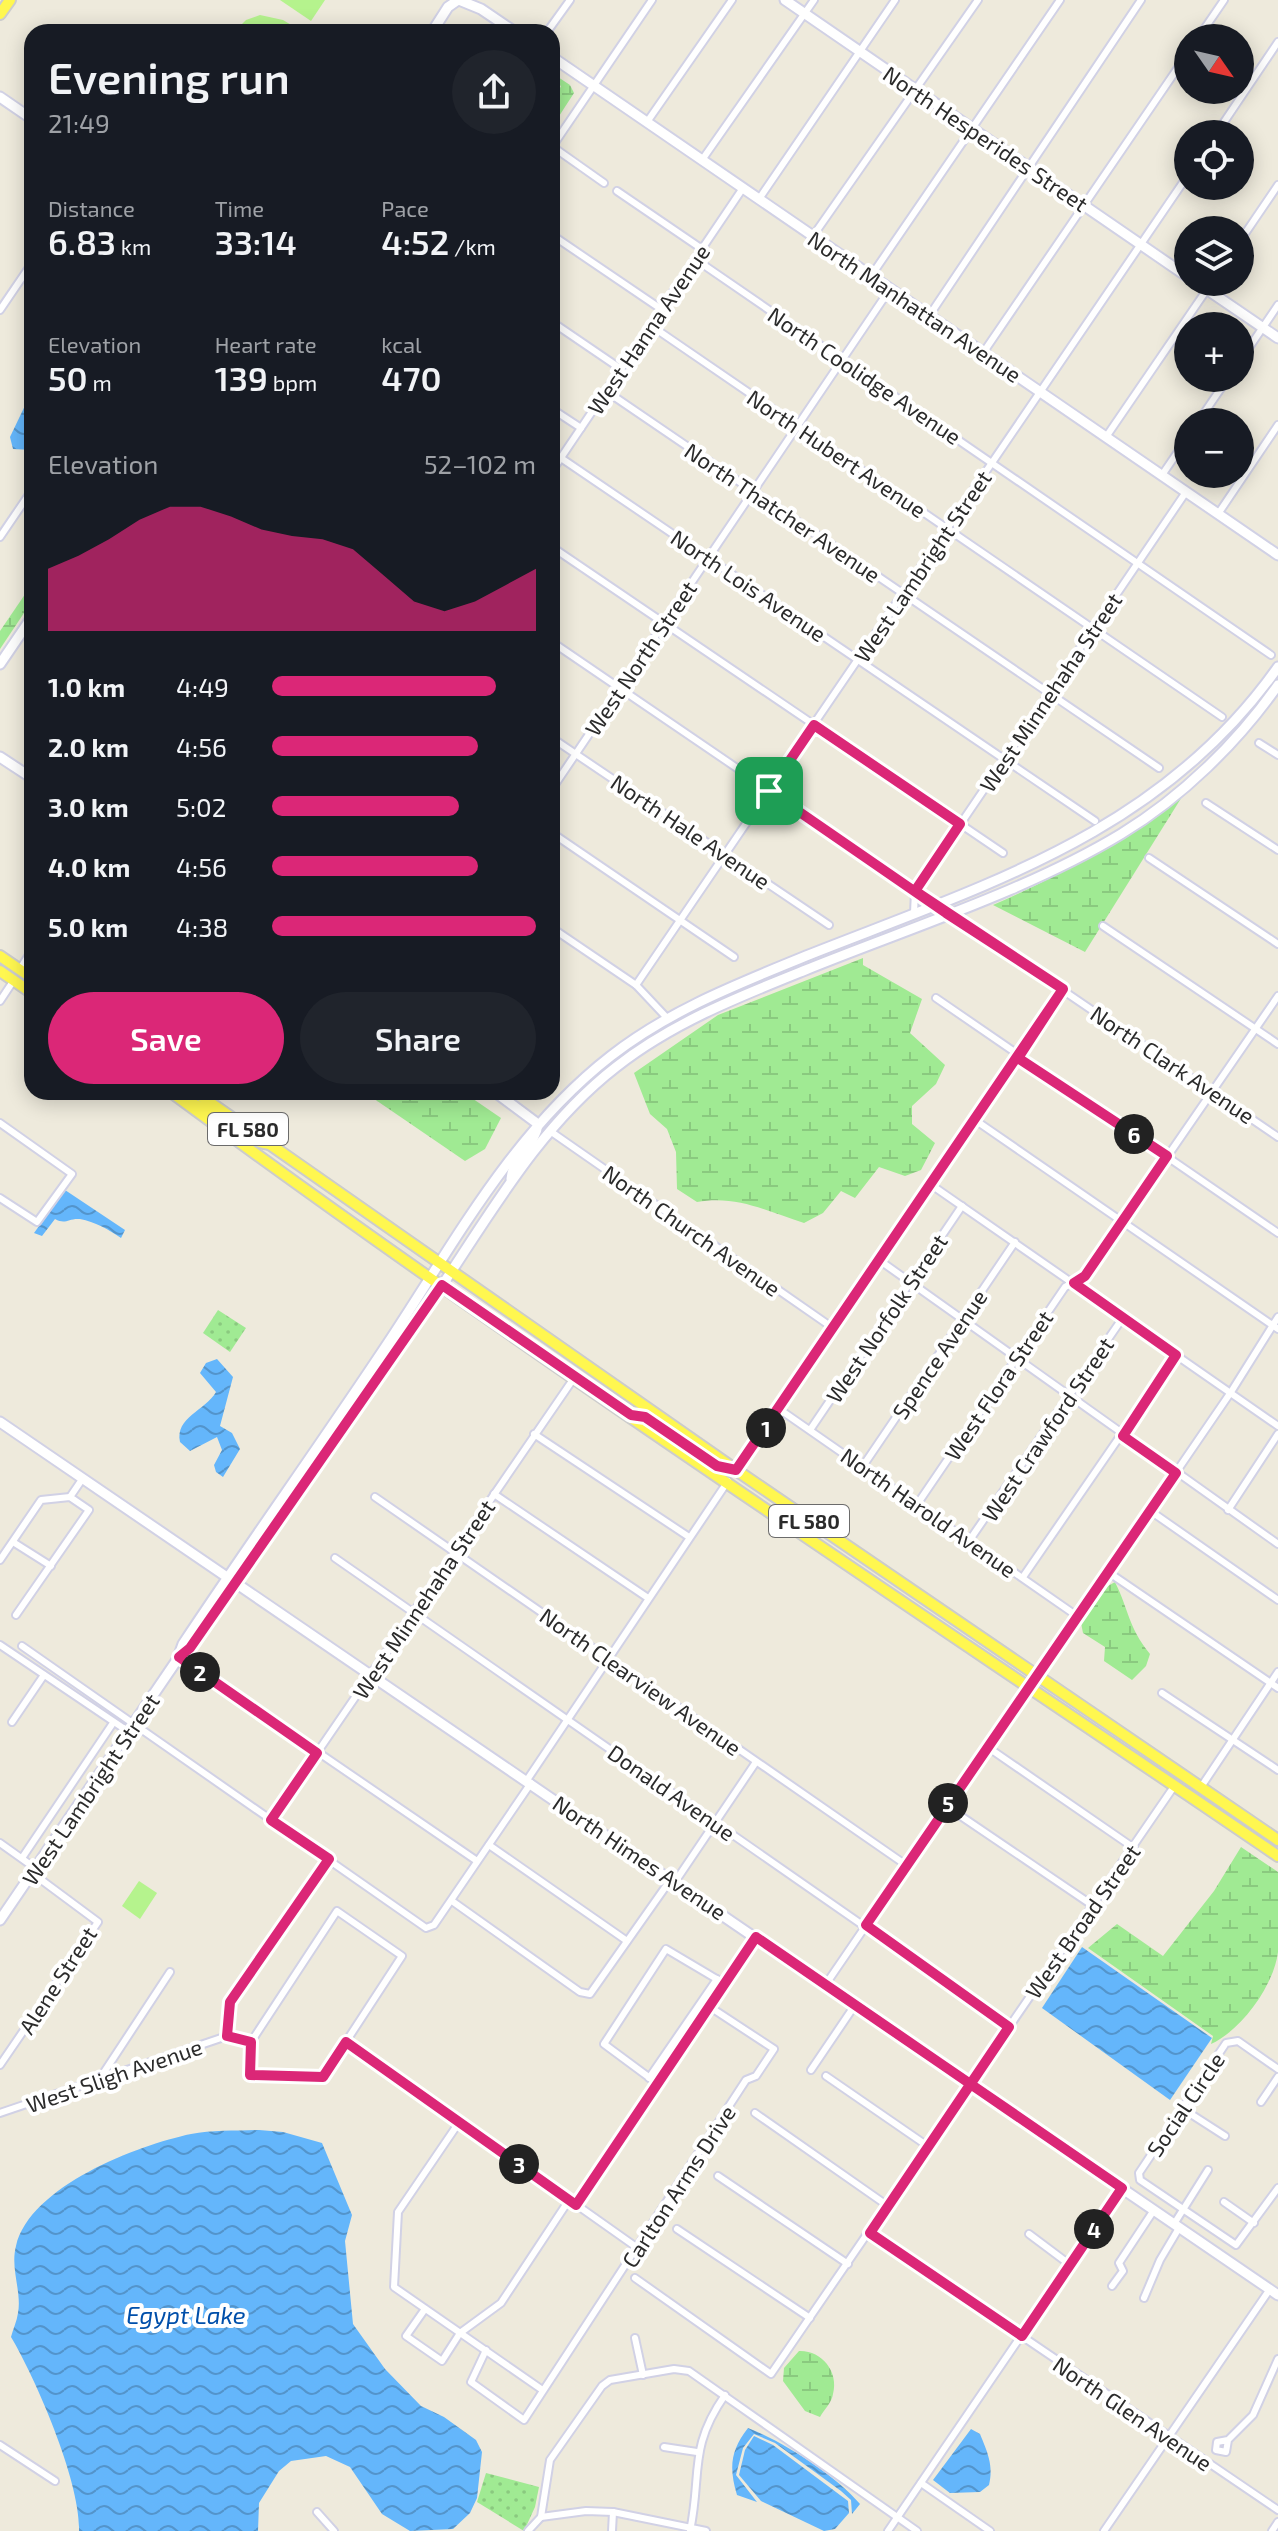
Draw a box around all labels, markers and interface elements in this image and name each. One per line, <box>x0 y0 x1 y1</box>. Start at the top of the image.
north arrow <box>1174 24 1254 104</box>
map controls <box>1174 24 1254 488</box>
text: Evening run <box>48 50 290 103</box>
button: share <box>452 50 536 134</box>
street label: North Hesperides Street <box>879 60 1093 216</box>
text: 21:49 <box>48 107 110 138</box>
button: locate <box>1174 120 1254 200</box>
text: Distance <box>48 195 135 221</box>
text: Time <box>215 195 264 221</box>
text: Pace <box>381 195 429 221</box>
button: layers <box>1174 216 1254 296</box>
text: 6.83 <box>48 221 116 262</box>
text: 33:14 <box>215 221 297 262</box>
text: 4:52 <box>381 221 449 262</box>
street label: North Manhattan Avenue <box>803 225 1027 387</box>
text: km <box>116 233 151 259</box>
text: /km <box>449 233 496 259</box>
street label: West Hanna Avenue <box>582 239 714 419</box>
street label: North Coolidge Avenue <box>764 301 966 449</box>
button: + <box>1174 312 1254 392</box>
text: Elevation <box>48 331 141 357</box>
text: Heart rate <box>215 331 316 357</box>
text: kcal <box>381 331 422 357</box>
text: 50 <box>48 357 88 398</box>
text: 139 <box>215 357 268 398</box>
text: 470 <box>381 357 441 398</box>
text: m <box>88 369 112 395</box>
text: bpm <box>268 369 317 395</box>
street label: North Hubert Avenue <box>743 384 931 522</box>
button: − <box>1174 408 1254 488</box>
street label: North Thatcher Avenue <box>680 437 886 587</box>
text: Elevation <box>48 448 158 479</box>
text: 52–102 m <box>424 448 536 479</box>
street label: West Lambright Street <box>848 465 996 667</box>
street label: North Lois Avenue <box>667 524 831 646</box>
street label: West North Street <box>579 576 701 740</box>
street label: West Minnehaha Street <box>974 587 1126 797</box>
text: 1.0 km <box>48 671 125 702</box>
text: 4:49 <box>176 671 229 702</box>
text: 2.0 km <box>48 731 129 762</box>
text: 4:56 <box>176 731 227 762</box>
pin <box>735 757 803 825</box>
street label: North Hale Avenue <box>607 768 775 894</box>
icon: arrive <box>747 769 791 813</box>
text: 3.0 km <box>48 791 129 822</box>
text: 5:02 <box>176 791 226 822</box>
text: 4.0 km <box>48 851 130 882</box>
text: 4:56 <box>176 851 227 882</box>
text: 5.0 km <box>48 911 128 942</box>
text: 4:38 <box>176 911 228 942</box>
button: Save <box>48 992 284 1084</box>
button: Share <box>300 992 536 1084</box>
street label: North Clark Avenue <box>1086 1000 1260 1128</box>
road number: FL 580 <box>208 1113 288 1145</box>
pin: 6 <box>1114 1114 1154 1154</box>
text: 6 <box>1128 1121 1140 1147</box>
street label: North Church Avenue <box>598 1159 786 1301</box>
street label: West Norfolk Street <box>820 1229 952 1407</box>
street label: Spence Avenue <box>886 1284 992 1424</box>
street label: West Flora Street <box>938 1305 1058 1465</box>
street label: West Crawford Street <box>976 1332 1118 1526</box>
pin: 1 <box>746 1408 786 1448</box>
text: 1 <box>761 1415 771 1441</box>
street label: North Harold Avenue <box>836 1442 1022 1582</box>
street label: West Minnehaha Street <box>347 1494 499 1704</box>
road number: FL 580 <box>769 1505 849 1537</box>
street label: North Clearview Avenue <box>535 1602 747 1760</box>
pin: 2 <box>180 1652 220 1692</box>
text: 2 <box>194 1659 206 1685</box>
street label: West Lambright Street <box>16 1688 164 1890</box>
street label: Donald Avenue <box>603 1739 741 1845</box>
pin: 5 <box>928 1783 968 1823</box>
street label: North Himes Avenue <box>548 1789 732 1925</box>
text: 5 <box>942 1790 954 1816</box>
street label: West Broad Street <box>1019 1839 1145 2003</box>
street label: Alene Street <box>13 1921 101 2039</box>
street label: West Sligh Avenue <box>23 2033 205 2117</box>
street label: Social Circle <box>1141 2047 1229 2161</box>
street label: Carlton Arms Drive <box>616 2100 740 2272</box>
pin: 3 <box>499 2144 539 2184</box>
text: 3 <box>513 2151 525 2177</box>
pin: 4 <box>1074 2209 1114 2249</box>
text: 4 <box>1087 2216 1101 2242</box>
water label: Egypt Lake <box>126 2300 246 2329</box>
street label: North Glen Avenue <box>1049 2350 1217 2476</box>

